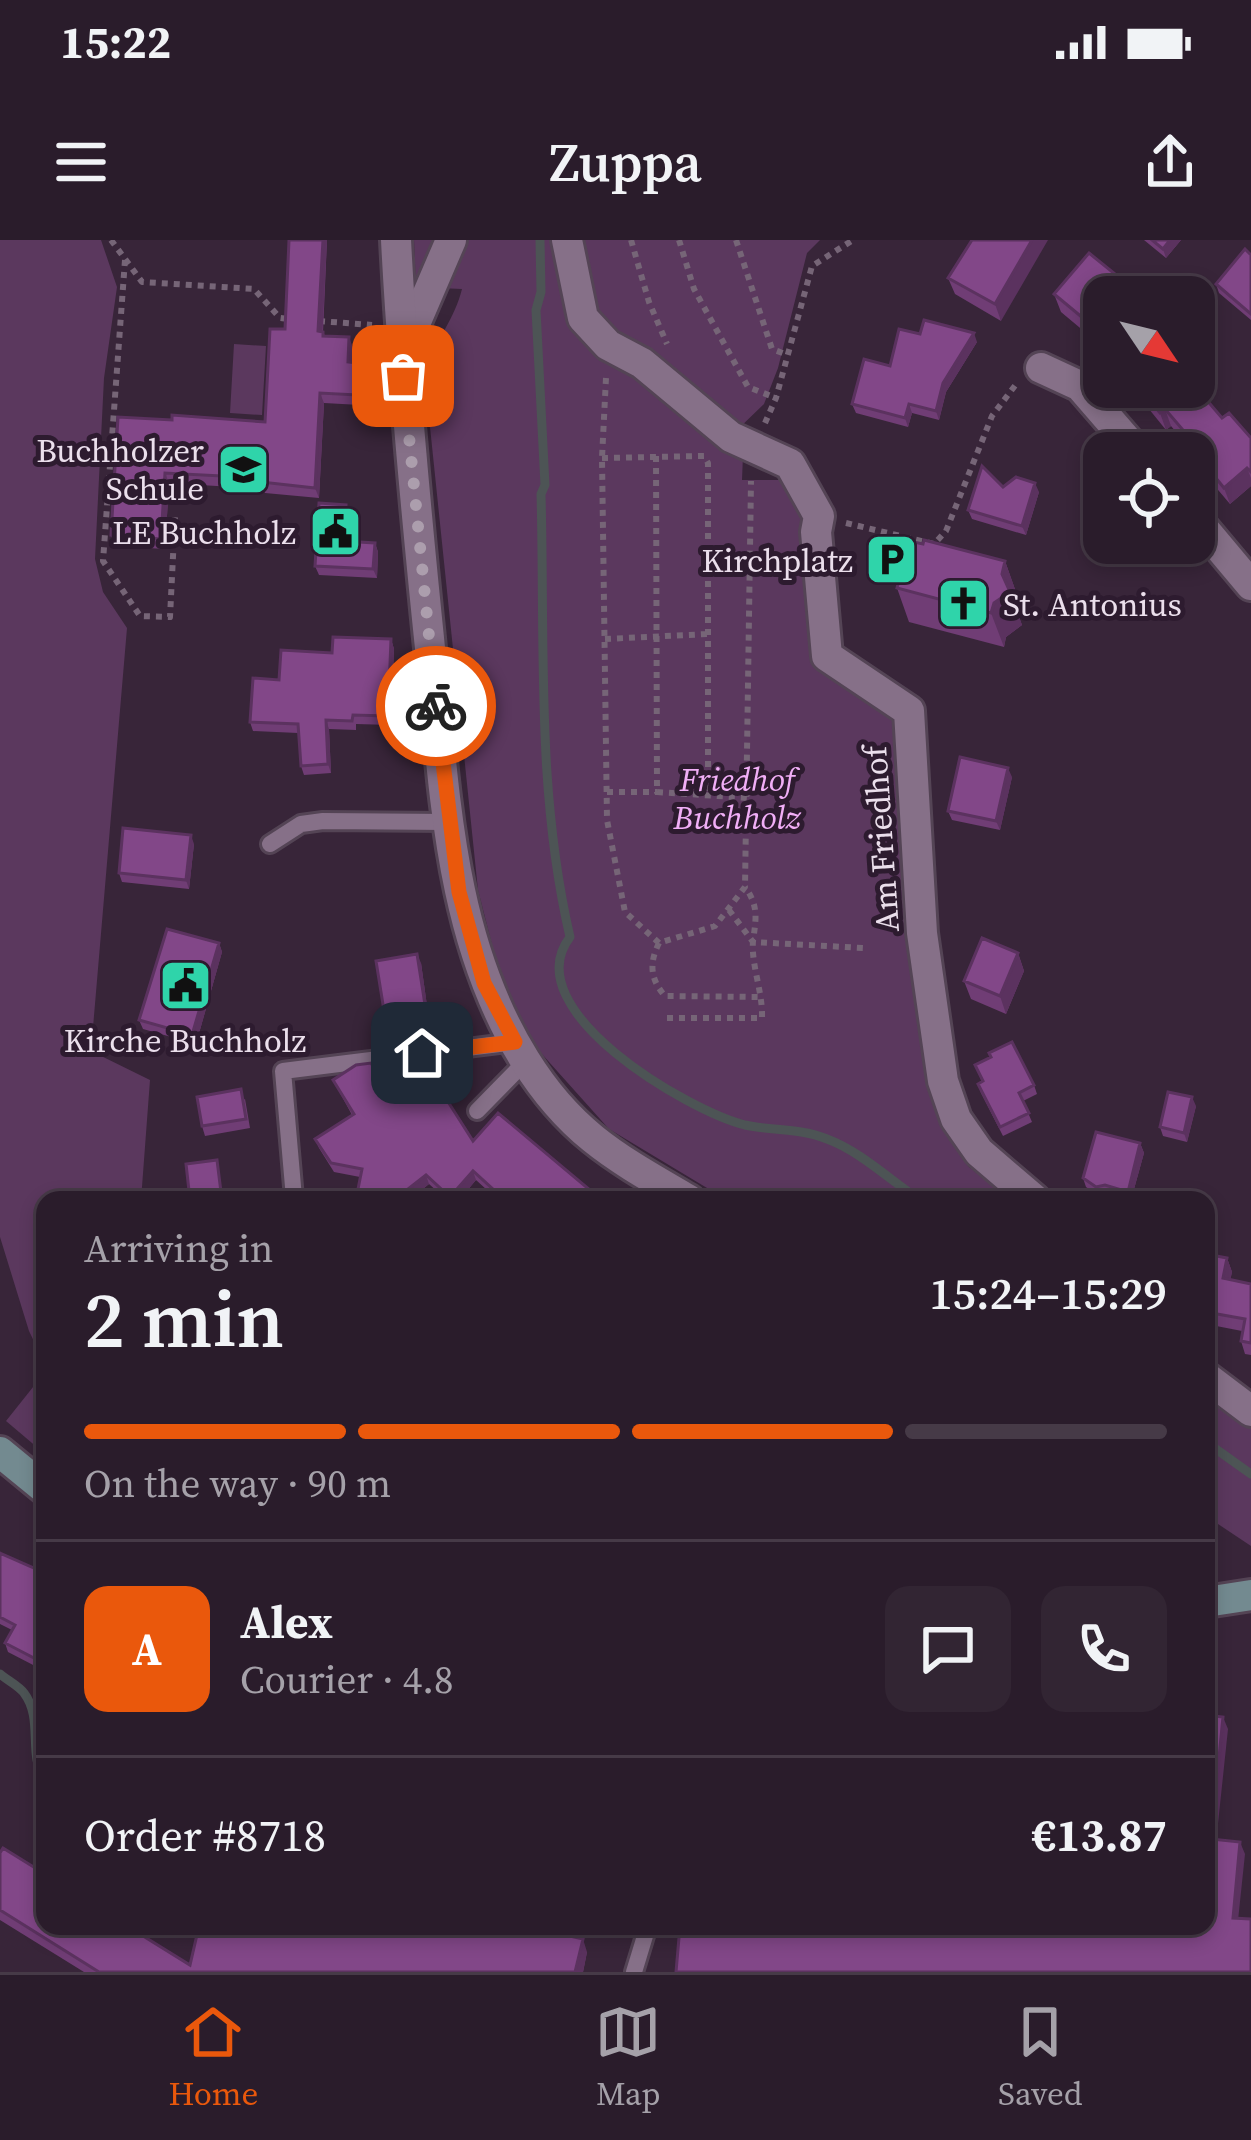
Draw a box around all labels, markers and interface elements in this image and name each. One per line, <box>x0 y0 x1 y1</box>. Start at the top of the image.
text: 15:22 <box>60 11 171 73</box>
text: Zuppa <box>549 125 702 199</box>
icon: menu <box>48 129 114 195</box>
icon: share <box>1137 129 1203 195</box>
north arrow <box>1083 276 1215 408</box>
map controls <box>1083 276 1215 564</box>
pin <box>352 325 454 427</box>
icon: bag <box>370 343 436 409</box>
place label: Buchholzer Schule <box>36 428 204 511</box>
button: locate <box>1083 432 1215 564</box>
school or university icon: Buchholzer Schule <box>215 441 271 497</box>
public building icon: LE Buchholz <box>307 504 363 560</box>
place label: LE Buchholz <box>112 510 296 555</box>
parking icon: Kirchplatz <box>864 532 920 588</box>
place label: Kirchplatz <box>701 538 853 583</box>
church icon: St. Antonius <box>936 576 992 632</box>
place label: St. Antonius <box>1003 582 1182 627</box>
courier <box>376 646 496 766</box>
icon: bike <box>403 673 469 739</box>
street label: Am Friedhof <box>852 741 910 934</box>
park label: Friedhof Buchholz <box>672 757 801 840</box>
public building icon: Kirche Buchholz <box>157 958 213 1014</box>
pin <box>371 1002 473 1104</box>
place label: Kirche Buchholz <box>64 1018 306 1063</box>
icon: home <box>389 1020 455 1086</box>
text: Arriving in <box>84 1222 273 1275</box>
text: 15:24–15:29 <box>929 1262 1167 1324</box>
text: 2 min <box>84 1266 284 1373</box>
text: On the way · 90 m <box>84 1457 391 1510</box>
button: chat <box>885 1586 1011 1712</box>
button: phone <box>1041 1586 1167 1712</box>
text: Alex <box>240 1591 333 1653</box>
text: A <box>132 1618 162 1680</box>
text: Courier · 4.8 <box>240 1653 453 1706</box>
text: Order #8718 <box>84 1804 326 1866</box>
text: €13.87 <box>1032 1804 1167 1866</box>
tab: Home <box>168 1999 258 2116</box>
tab: Map <box>595 1999 661 2116</box>
tab: Saved <box>998 1999 1083 2116</box>

